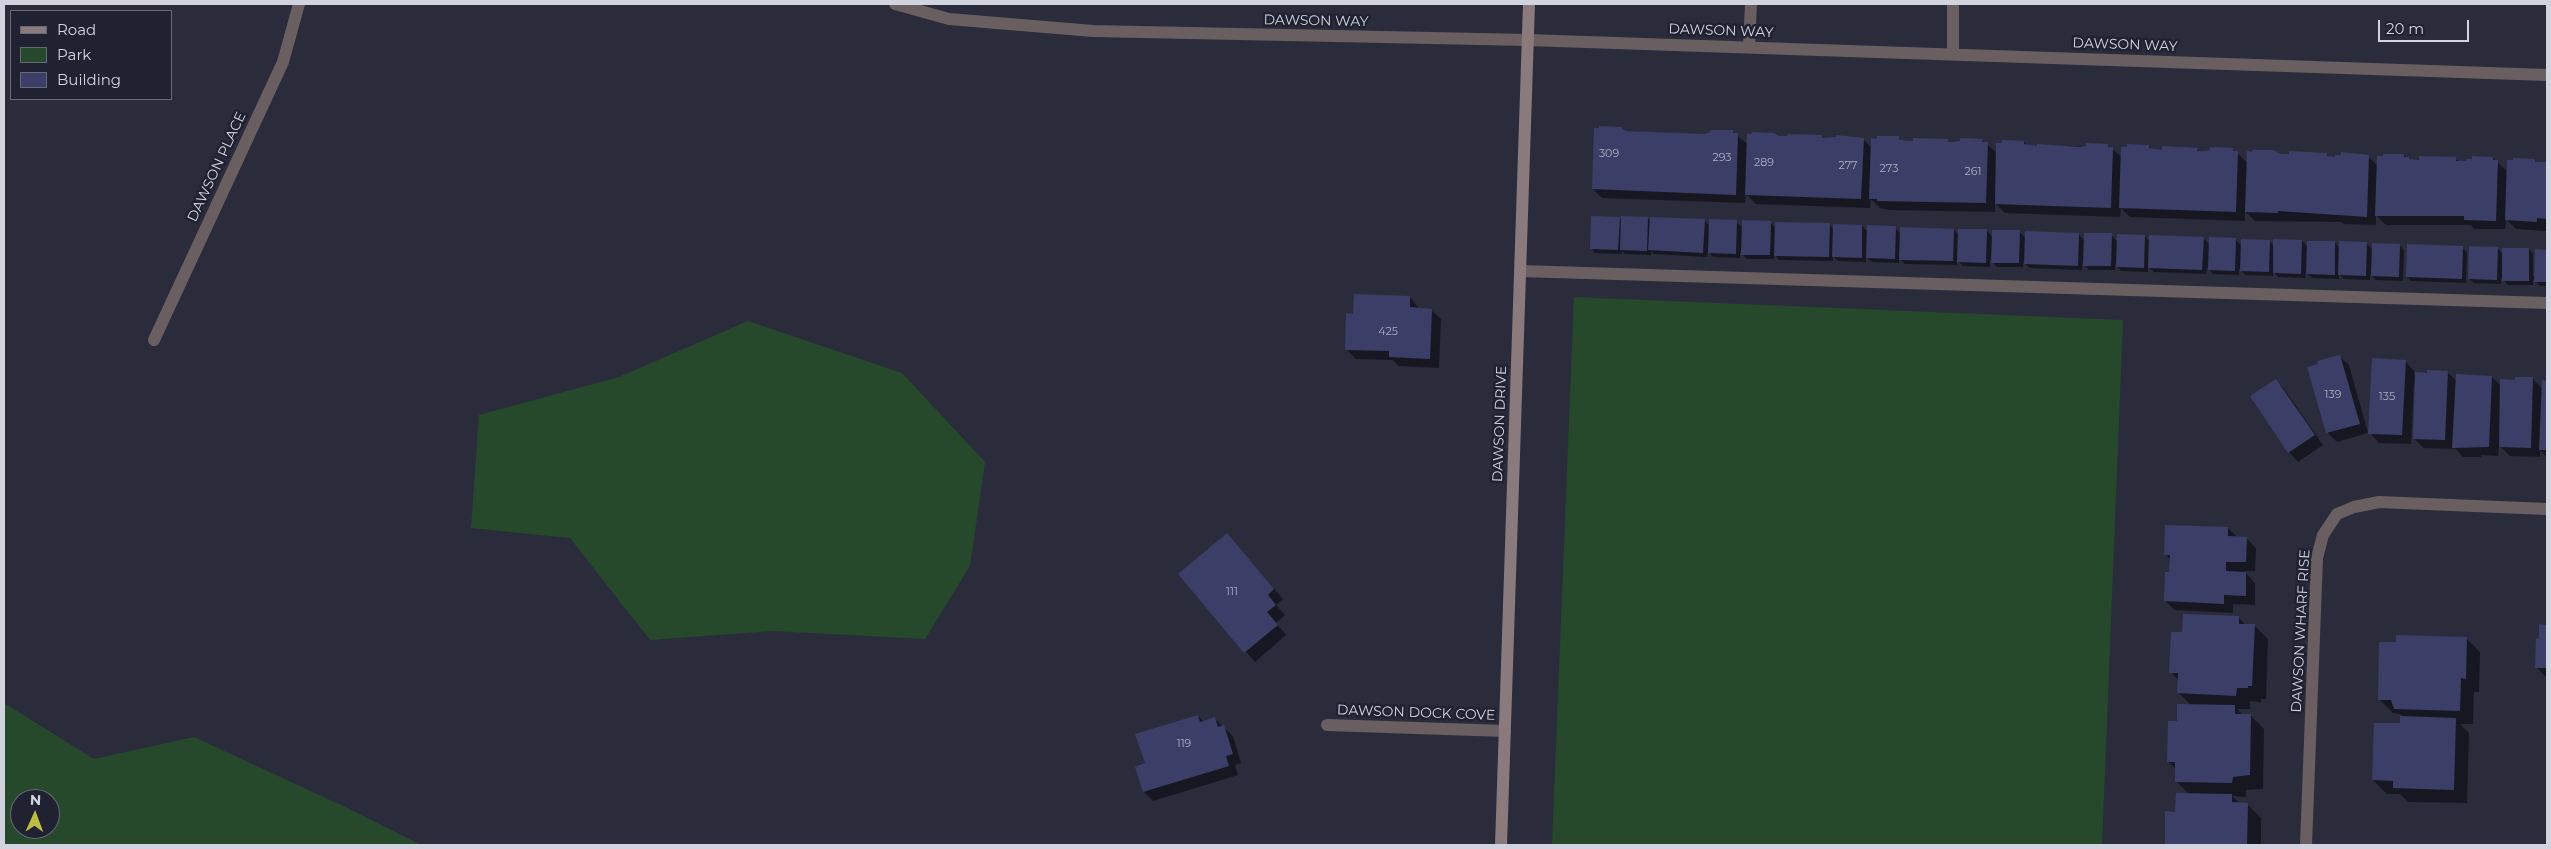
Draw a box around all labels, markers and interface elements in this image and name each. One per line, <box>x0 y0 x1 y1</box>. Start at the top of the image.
legend <box>10 10 172 100</box>
scale bar <box>2381 10 2472 42</box>
street label: DAWSON WAY <box>1263 12 1369 30</box>
text: 20 m <box>2386 19 2424 38</box>
text: Road <box>57 20 96 39</box>
street label: DAWSON WAY <box>1668 21 1774 41</box>
street label: DAWSON WAY <box>2072 35 2178 55</box>
text: Park <box>57 45 91 64</box>
text: Building <box>57 70 121 89</box>
street label: DAWSON PLACE <box>184 110 250 224</box>
house number: 309 <box>1599 147 1619 161</box>
house number: 293 <box>1712 151 1732 165</box>
house number: 289 <box>1754 156 1774 170</box>
house number: 277 <box>1838 159 1858 173</box>
house number: 273 <box>1880 162 1898 176</box>
house number: 261 <box>1965 165 1981 179</box>
house number: 425 <box>1378 325 1398 339</box>
street label: DAWSON DRIVE <box>1490 366 1510 482</box>
house number: 139 <box>2325 388 2341 402</box>
house number: 135 <box>2379 390 2395 404</box>
street label: DAWSON WHARF RISE <box>2288 549 2314 713</box>
house number: 111 <box>1226 585 1238 599</box>
street label: DAWSON DOCK COVE <box>1337 702 1495 724</box>
house number: 119 <box>1177 737 1191 751</box>
north arrow <box>10 789 60 839</box>
text: N <box>30 791 41 809</box>

